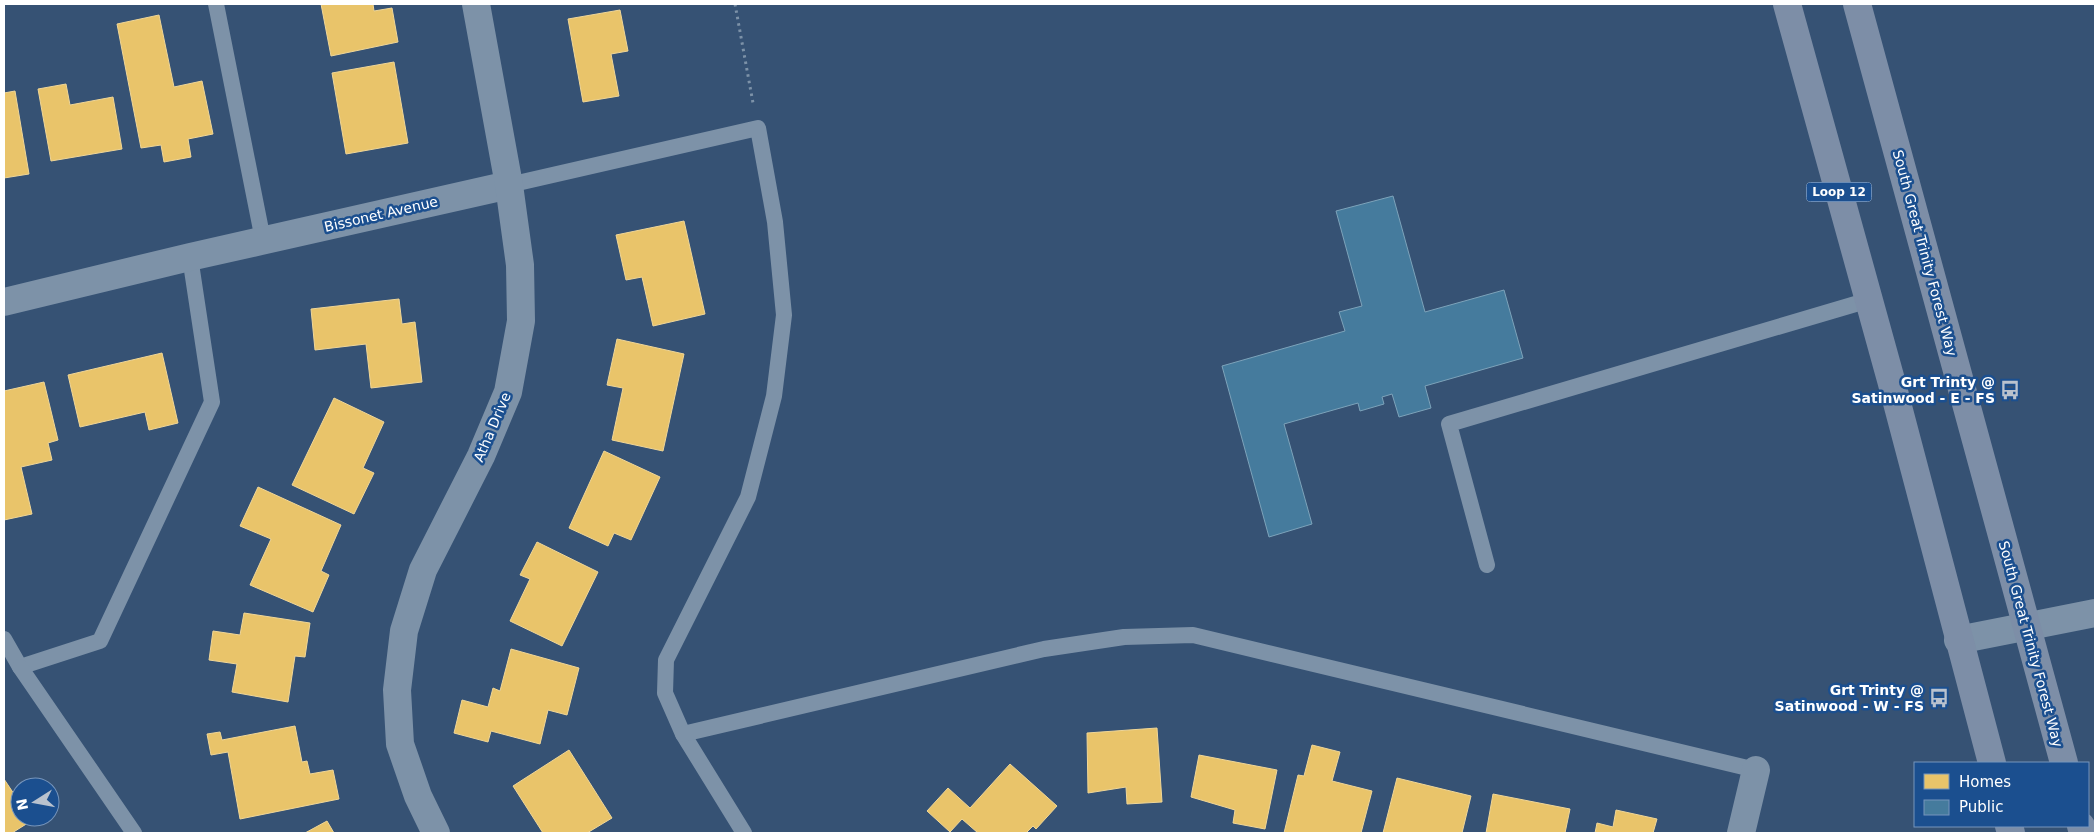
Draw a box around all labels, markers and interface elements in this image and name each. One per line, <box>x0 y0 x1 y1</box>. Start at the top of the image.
street label: South Great Trinity Forest Way <box>1890 148 1960 358</box>
road number: Loop 12 <box>1806 182 1872 202</box>
street label: Bissonet Avenue <box>323 193 439 235</box>
place label: Grt Trinty @ Satinwood - E - FS <box>1851 374 1995 406</box>
bus stop icon: Grt Trinty @ Satinwood - E - FS <box>1999 379 2021 401</box>
street label: Atha Drive <box>470 390 514 464</box>
street label: South Great Trinity Forest Way <box>1996 539 2066 749</box>
place label: Grt Trinty @ Satinwood - W - FS <box>1775 682 1924 714</box>
bus stop icon: Grt Trinty @ Satinwood - W - FS <box>1928 687 1950 709</box>
legend <box>1914 762 2089 827</box>
text: Homes <box>1959 773 2011 791</box>
north arrow <box>10 777 60 827</box>
text: N <box>13 797 31 812</box>
text: Public <box>1959 798 2003 816</box>

